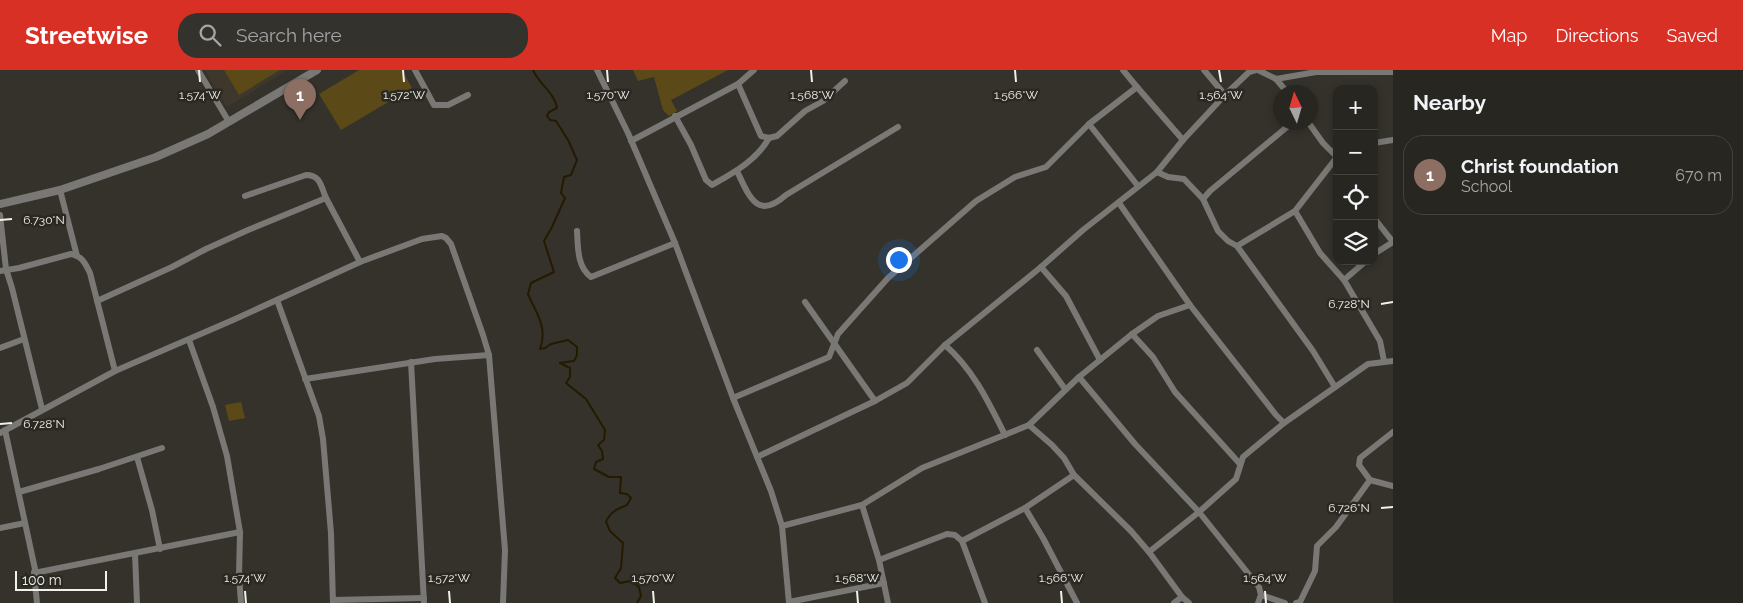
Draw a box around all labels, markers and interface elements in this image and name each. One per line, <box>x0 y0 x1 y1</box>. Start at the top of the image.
search box <box>178 13 528 58</box>
text: Streetwise <box>25 21 148 50</box>
icon: search <box>196 21 224 49</box>
text: Search here <box>236 24 342 46</box>
text: Map <box>1491 25 1527 46</box>
text: Directions <box>1555 25 1639 46</box>
text: Saved <box>1667 25 1718 46</box>
pin: 1 <box>284 79 316 120</box>
north arrow <box>1273 85 1318 130</box>
map controls <box>1333 85 1378 265</box>
button: + <box>1333 85 1378 130</box>
text: 1.574°W <box>179 88 221 102</box>
text: 1.572°W <box>383 88 426 102</box>
text: 1.570°W <box>586 88 630 102</box>
text: 1.568°W <box>790 88 834 102</box>
text: 1.566°W <box>994 88 1039 102</box>
text: 1.564°W <box>1199 88 1243 102</box>
text: Nearby <box>1413 90 1486 115</box>
button: − <box>1333 130 1378 175</box>
text: Christ foundation <box>1461 155 1619 177</box>
text: 1 <box>1426 166 1434 185</box>
text: 670 m <box>1675 166 1722 185</box>
button: locate <box>1333 175 1378 220</box>
text: School <box>1461 177 1512 196</box>
text: 6.730°N <box>23 213 65 227</box>
button: layers <box>1333 220 1378 265</box>
your location <box>886 247 912 273</box>
text: 6.728°N <box>1328 297 1370 311</box>
text: 6.728°N <box>23 417 65 431</box>
text: 6.726°N <box>1328 501 1370 515</box>
scale bar <box>15 568 108 591</box>
text: 1.574°W <box>224 571 266 585</box>
text: 1.572°W <box>428 571 471 585</box>
text: 1.570°W <box>631 571 675 585</box>
text: 1.568°W <box>835 571 879 585</box>
text: 1.566°W <box>1039 571 1084 585</box>
text: 1.564°W <box>1243 571 1287 585</box>
text: 100 m <box>22 572 62 588</box>

